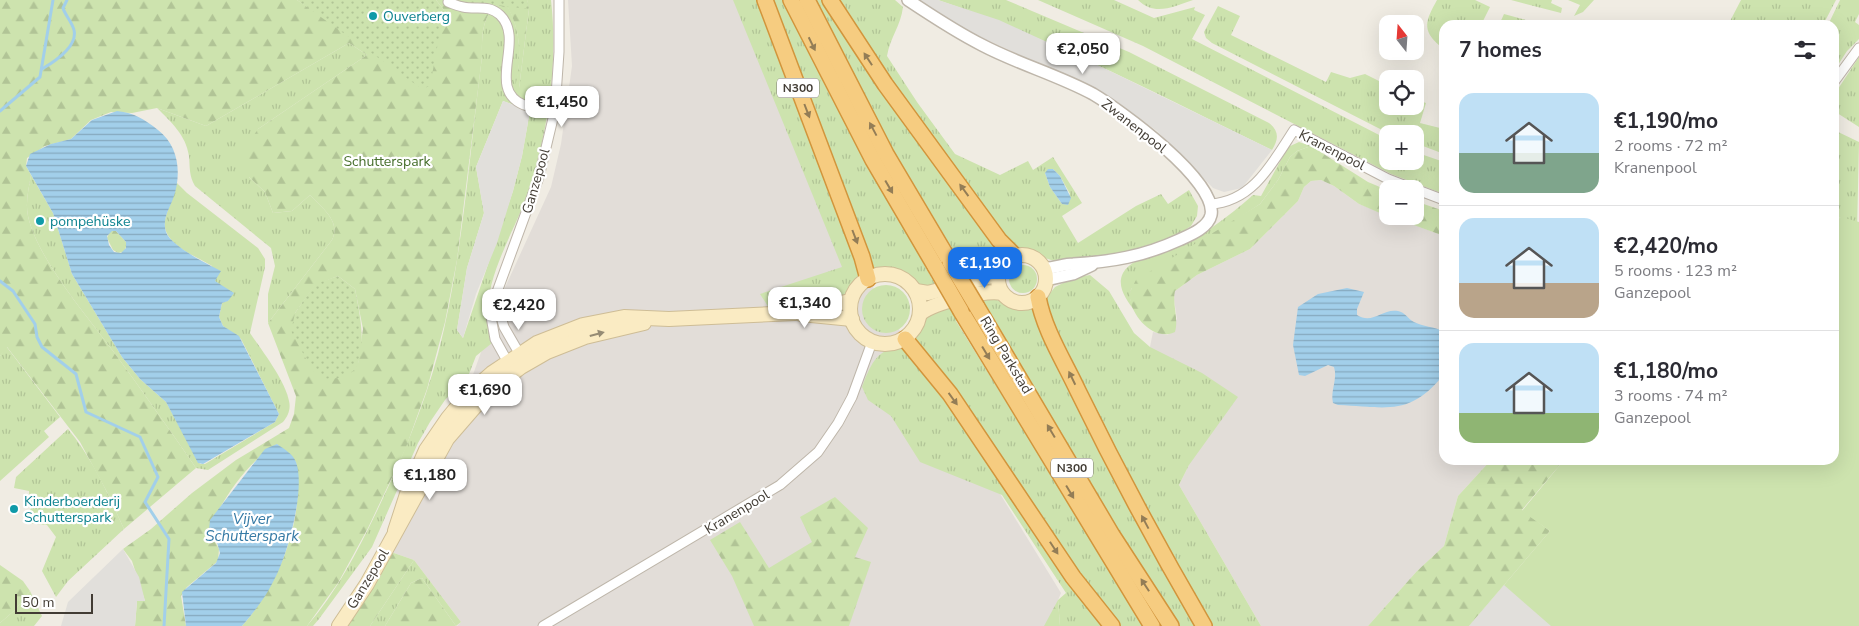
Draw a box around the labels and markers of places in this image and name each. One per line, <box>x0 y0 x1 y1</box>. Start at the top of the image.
place label: Ouverberg <box>383 7 450 26</box>
marker: Ouverberg <box>367 10 379 22</box>
pin: €2,050 <box>1042 32 1124 75</box>
pin: €1,450 <box>521 86 603 128</box>
place label: pompehüske <box>50 212 130 231</box>
marker: pompehüske <box>34 215 46 227</box>
pin: €1,190 <box>944 246 1026 289</box>
pin: €1,340 <box>764 286 846 329</box>
pin: €2,420 <box>478 288 560 331</box>
pin: €1,690 <box>444 374 526 416</box>
pin: €1,180 <box>389 458 471 501</box>
place label: Kinderboerderij Schutterspark <box>24 492 120 527</box>
marker: Kinderboerderij Schutterspark <box>8 503 20 515</box>

